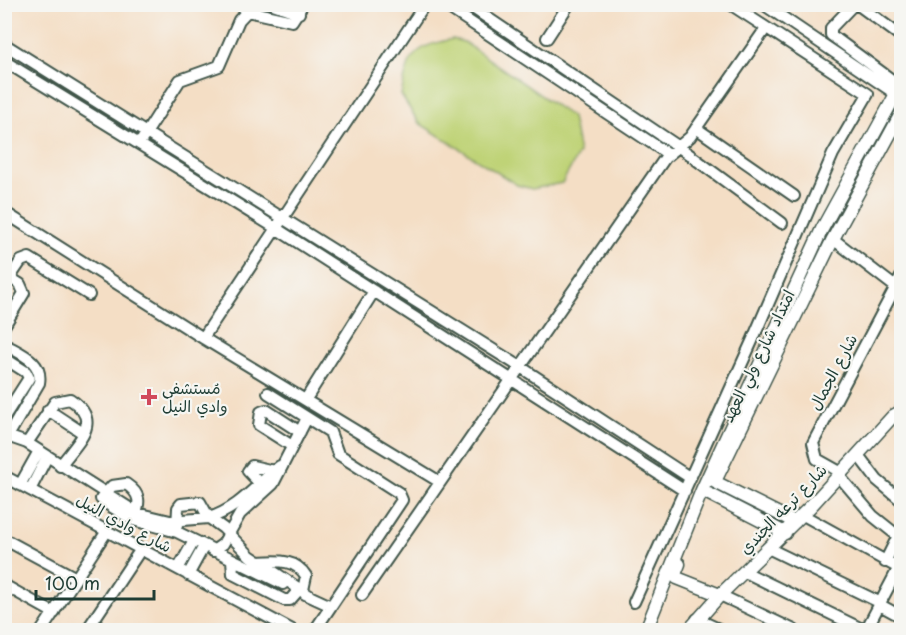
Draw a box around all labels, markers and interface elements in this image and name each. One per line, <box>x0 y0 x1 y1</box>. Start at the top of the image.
street label: امتداد شارع ولي العهد <box>714 285 803 428</box>
street label: شارع الجمال <box>802 329 863 415</box>
place label: مُستشفى وادي النيل <box>162 375 228 418</box>
marker: مُستشفى وادي النيل <box>140 388 158 406</box>
street label: شارع ترعه الجندي <box>733 458 832 560</box>
street label: شارع وادي النيل <box>72 487 177 558</box>
scale bar <box>36 563 154 601</box>
text: 100 m <box>45 569 100 596</box>

